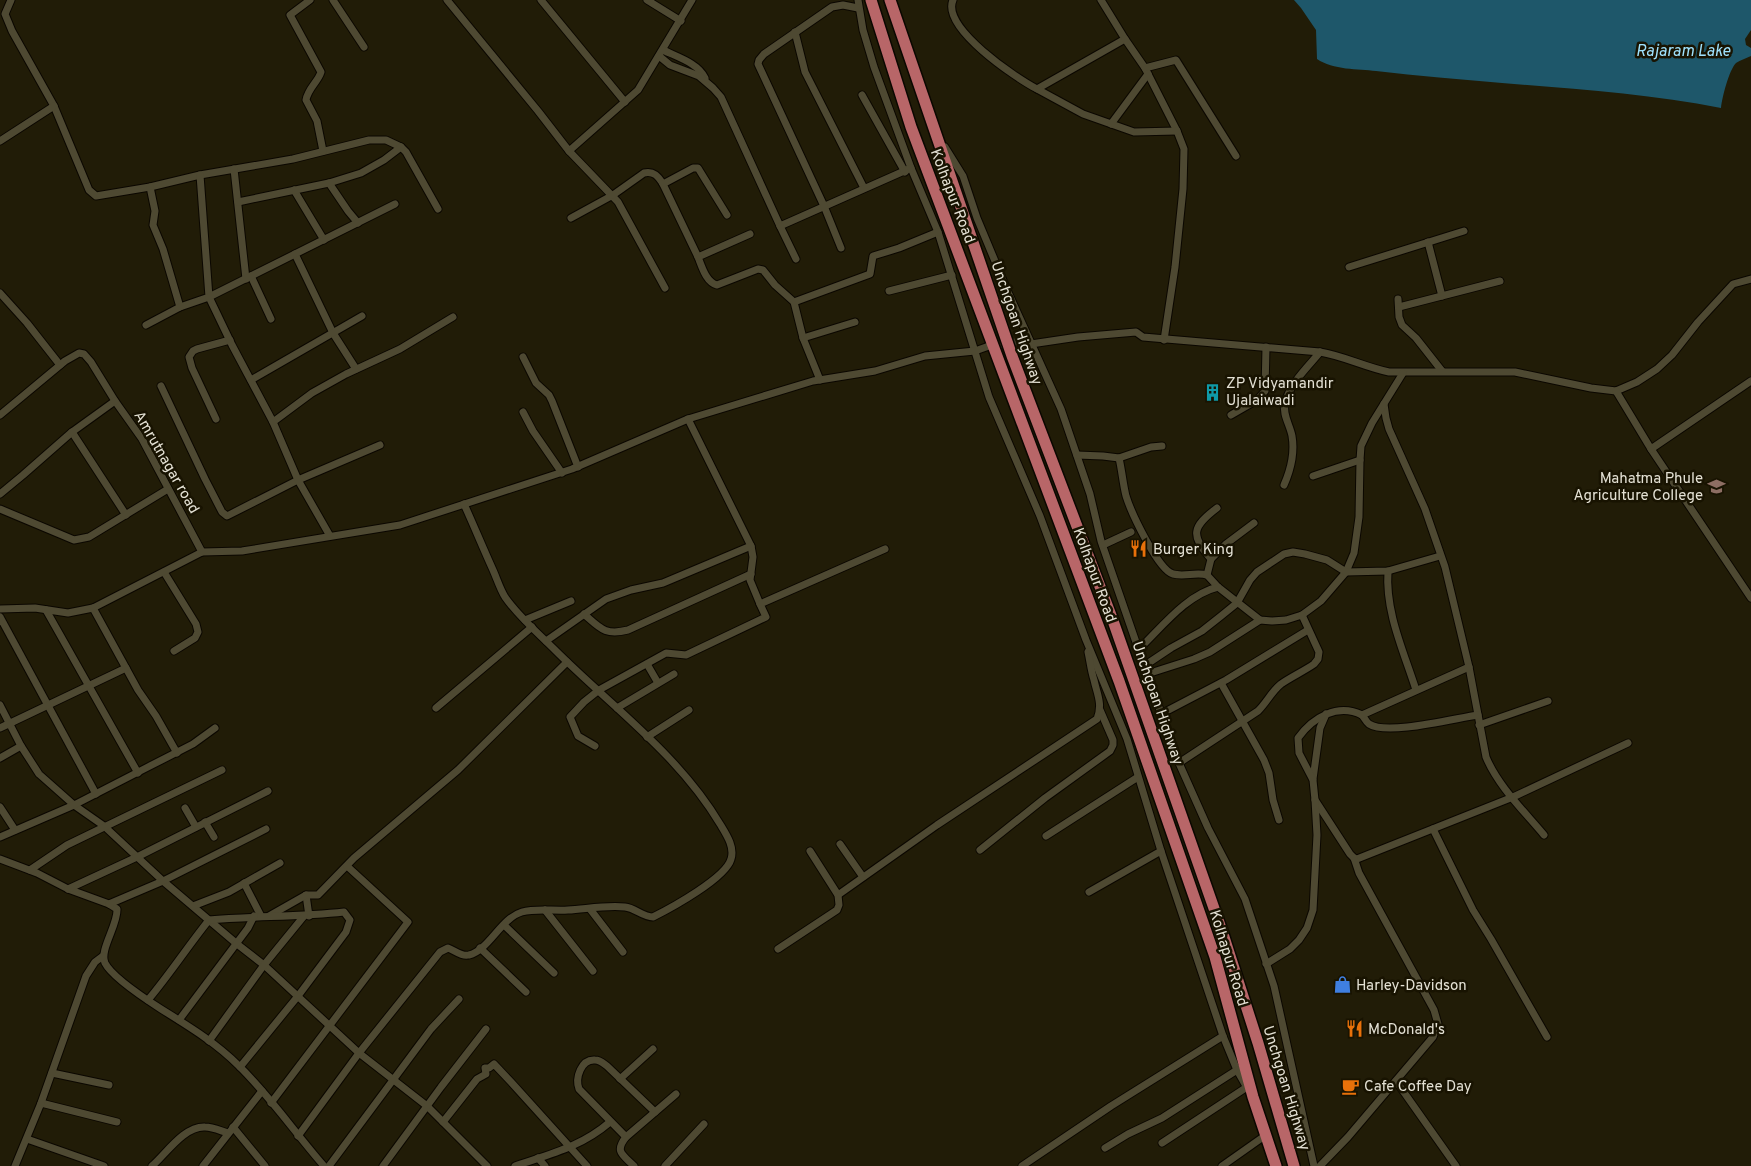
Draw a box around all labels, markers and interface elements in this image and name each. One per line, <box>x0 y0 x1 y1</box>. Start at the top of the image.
water label: Rajaram Lake <box>1636 42 1731 62</box>
street label: Kolhapur Road <box>925 147 978 246</box>
street label: Unchgoan Highway <box>986 259 1046 388</box>
place label: ZP Vidyamandir Ujalaiwadi <box>1226 375 1334 411</box>
building icon: ZP Vidyamandir Ujalaiwadi <box>1202 382 1222 402</box>
street label: Amrutnagar road <box>129 408 203 518</box>
place label: Mahatma Phule Agriculture College <box>1573 470 1703 506</box>
school or university icon: Mahatma Phule Agriculture College <box>1707 477 1727 497</box>
street label: Kolhapur Road <box>1068 525 1120 626</box>
restaurant icon: Burger King <box>1129 539 1149 559</box>
place label: Burger King <box>1153 541 1234 560</box>
street label: Unchgoan Highway <box>1127 639 1187 768</box>
street label: Kolhapur Road <box>1204 908 1251 1009</box>
shop icon: Harley-Davidson <box>1332 975 1352 995</box>
place label: Harley-Davidson <box>1356 977 1467 996</box>
restaurant icon: McDonald's <box>1344 1019 1364 1039</box>
place label: McDonald's <box>1368 1021 1445 1040</box>
street label: Unchgoan Highway <box>1258 1024 1314 1153</box>
cafe icon: Cafe Coffee Day <box>1340 1076 1360 1096</box>
place label: Cafe Coffee Day <box>1364 1078 1472 1097</box>

